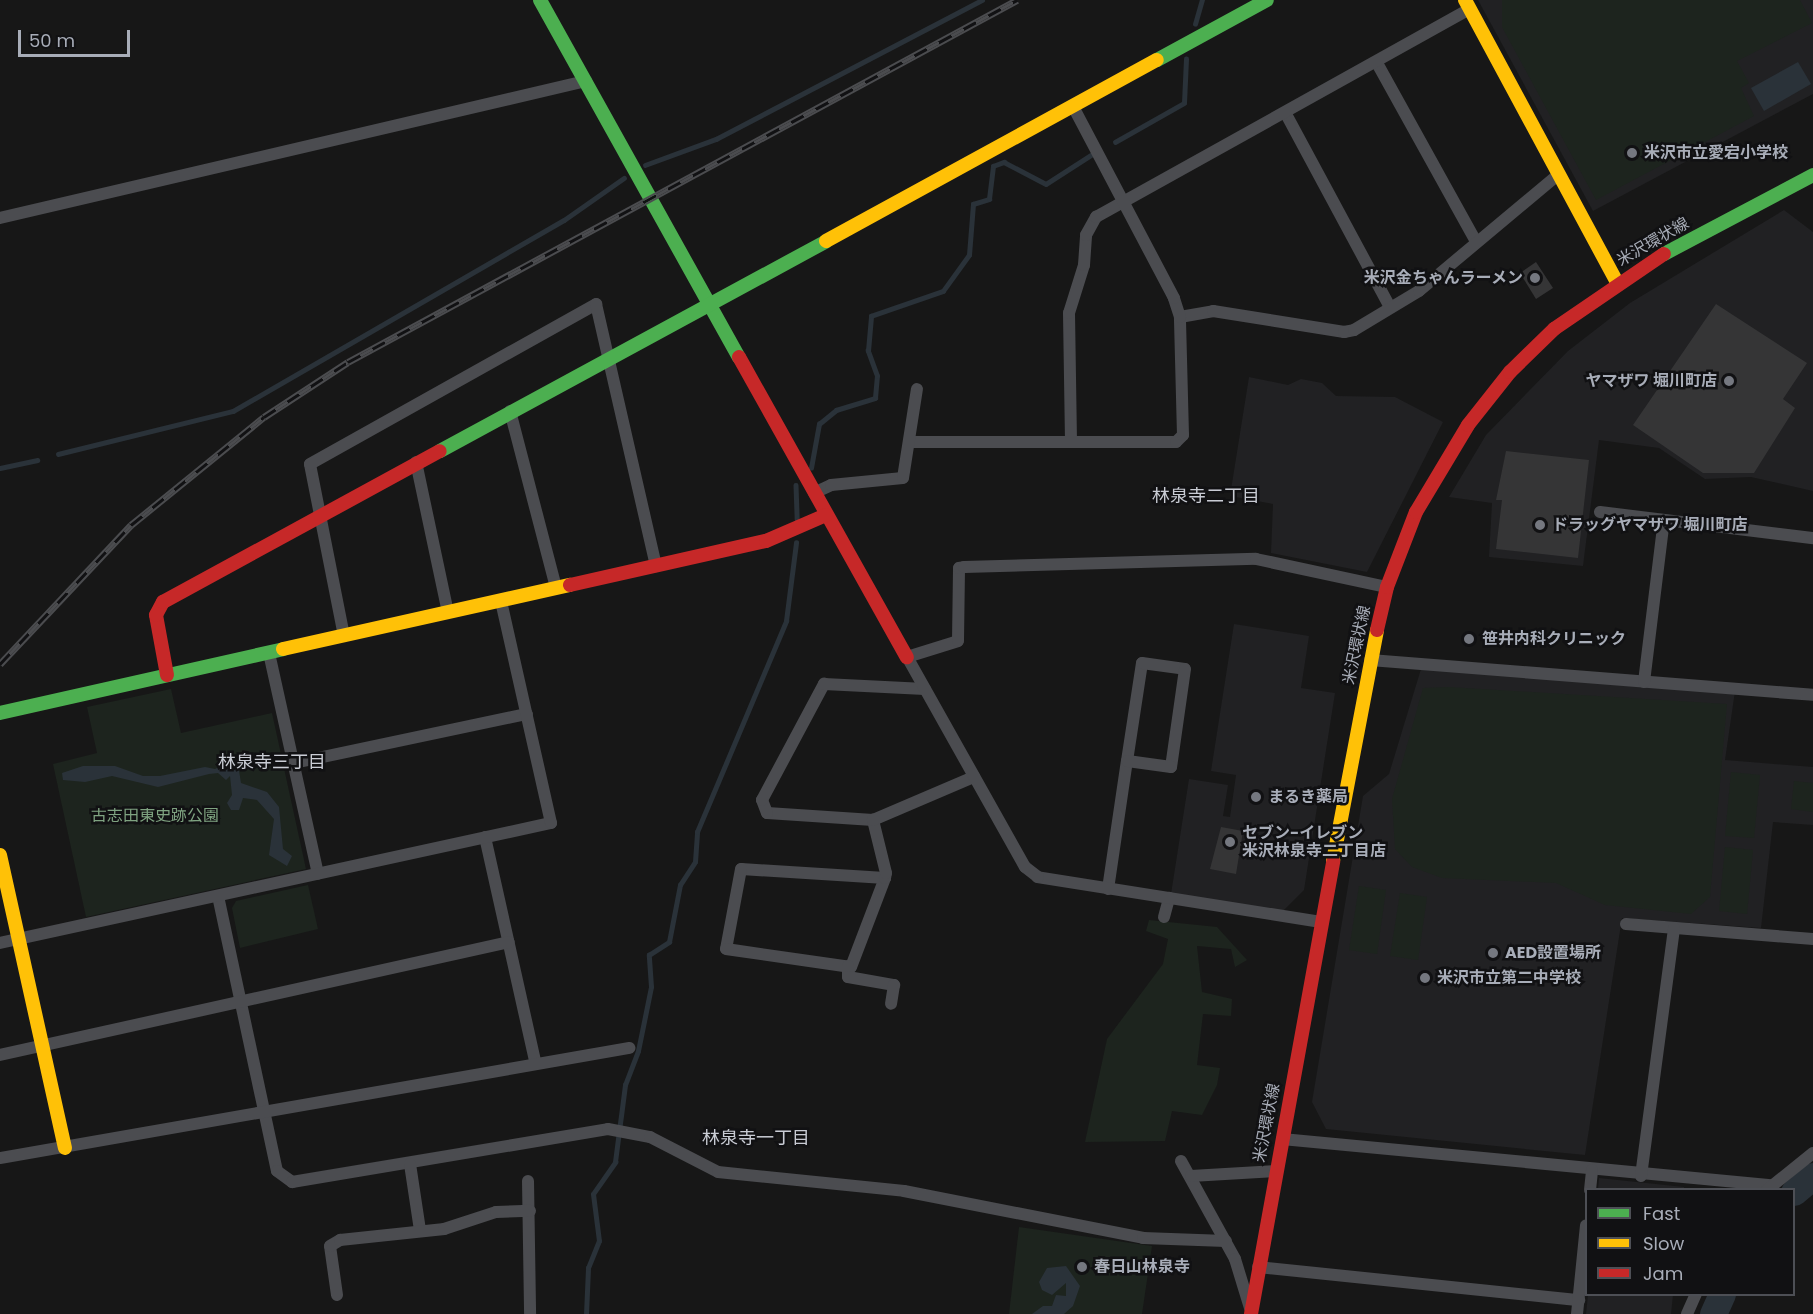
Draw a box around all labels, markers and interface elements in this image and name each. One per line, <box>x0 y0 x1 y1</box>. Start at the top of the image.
scale bar <box>21 18 134 56</box>
text: 50 m <box>29 28 75 53</box>
place label: 米沢市立愛宕小学校 <box>1644 143 1788 163</box>
marker: 米沢市立愛宕小学校 <box>1625 146 1639 160</box>
street label: 米沢環状線 <box>1614 214 1692 270</box>
place label: 米沢金ちゃんラーメン <box>1363 268 1523 288</box>
marker: 米沢金ちゃんラーメン <box>1528 271 1542 285</box>
place label: ヤマザワ 堀川町店 <box>1586 371 1717 391</box>
marker: ヤマザワ 堀川町店 <box>1722 374 1736 388</box>
district label: 林泉寺二丁目 <box>1152 485 1260 507</box>
place label: ドラッグヤマザワ 堀川町店 <box>1552 515 1747 535</box>
marker: ドラッグヤマザワ 堀川町店 <box>1533 518 1547 532</box>
street label: 米沢環状線 <box>1339 604 1375 686</box>
place label: 笹井内科クリニック <box>1482 629 1626 649</box>
marker: 笹井内科クリニック <box>1460 630 1478 648</box>
district label: 林泉寺三丁目 <box>218 751 326 773</box>
place label: まるき薬局 <box>1268 787 1348 807</box>
marker: まるき薬局 <box>1249 790 1263 804</box>
park label: 古志田東史跡公園 <box>91 806 219 826</box>
place label: セブン-イレブン 米沢林泉寺二丁目店 <box>1242 823 1386 861</box>
marker: セブン-イレブン 米沢林泉寺二丁目店 <box>1223 835 1237 849</box>
place label: AED設置場所 <box>1505 943 1601 963</box>
marker: AED設置場所 <box>1486 946 1500 960</box>
place label: 米沢市立第二中学校 <box>1437 968 1581 988</box>
marker: 米沢市立第二中学校 <box>1418 971 1432 985</box>
street label: 米沢環状線 <box>1250 1082 1284 1164</box>
district label: 林泉寺一丁目 <box>702 1127 810 1149</box>
legend <box>1585 1188 1795 1296</box>
text: Fast <box>1643 1201 1680 1226</box>
text: Slow <box>1643 1231 1684 1256</box>
place label: 春日山林泉寺 <box>1094 1257 1190 1277</box>
marker: 春日山林泉寺 <box>1075 1260 1089 1274</box>
text: Jam <box>1643 1261 1683 1286</box>

